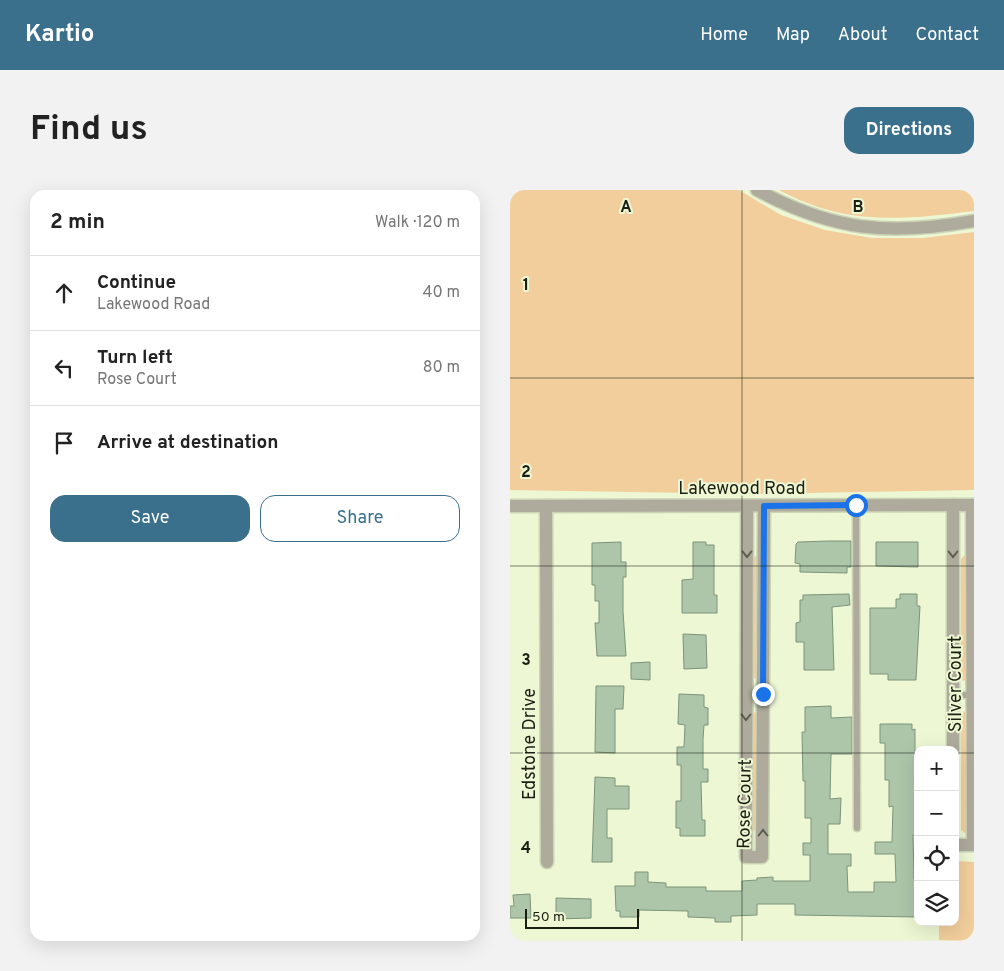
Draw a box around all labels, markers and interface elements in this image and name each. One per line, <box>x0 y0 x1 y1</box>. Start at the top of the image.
text: Kartio <box>25 20 94 50</box>
text: Home <box>700 24 748 47</box>
text: Map <box>776 24 810 47</box>
text: About <box>838 24 887 47</box>
text: Contact <box>915 24 979 47</box>
button: Directions <box>844 107 974 154</box>
text: Find us <box>30 108 148 152</box>
text: A <box>620 198 632 218</box>
text: B <box>852 198 864 218</box>
text: 2 min <box>50 209 105 236</box>
text: Walk · 120 m <box>375 213 460 233</box>
text: Continue <box>97 271 176 295</box>
text: 1 <box>523 276 529 296</box>
icon: ahead <box>50 279 78 307</box>
text: 40 m <box>422 283 460 303</box>
text: Lakewood Road <box>97 295 210 315</box>
text: Turn left <box>97 346 173 370</box>
icon: left <box>50 354 78 382</box>
text: 80 m <box>423 358 460 378</box>
text: Rose Court <box>97 370 177 390</box>
icon: arrive <box>50 429 78 457</box>
text: Arrive at destination <box>97 431 278 455</box>
text: 2 <box>521 463 531 483</box>
street label: Lakewood Road <box>678 478 806 501</box>
route start <box>845 494 868 517</box>
button: Save <box>50 495 250 542</box>
button: Share <box>260 495 460 542</box>
one-way arrow <box>948 550 958 558</box>
one-way arrow <box>742 551 752 559</box>
street label: Silver Court <box>945 636 968 732</box>
text: 3 <box>521 651 531 671</box>
route end <box>752 683 775 706</box>
street label: Edstone Drive <box>519 688 542 800</box>
one-way arrow <box>741 714 751 721</box>
map controls <box>914 746 959 926</box>
button: + <box>914 746 959 791</box>
street label: Rose Court <box>733 759 758 849</box>
button: − <box>914 791 959 836</box>
one-way arrow <box>757 829 768 837</box>
button: locate <box>914 836 959 881</box>
text: 4 <box>521 839 531 859</box>
button: layers <box>914 881 959 926</box>
scale bar <box>525 906 639 929</box>
text: 50 m <box>532 909 565 926</box>

